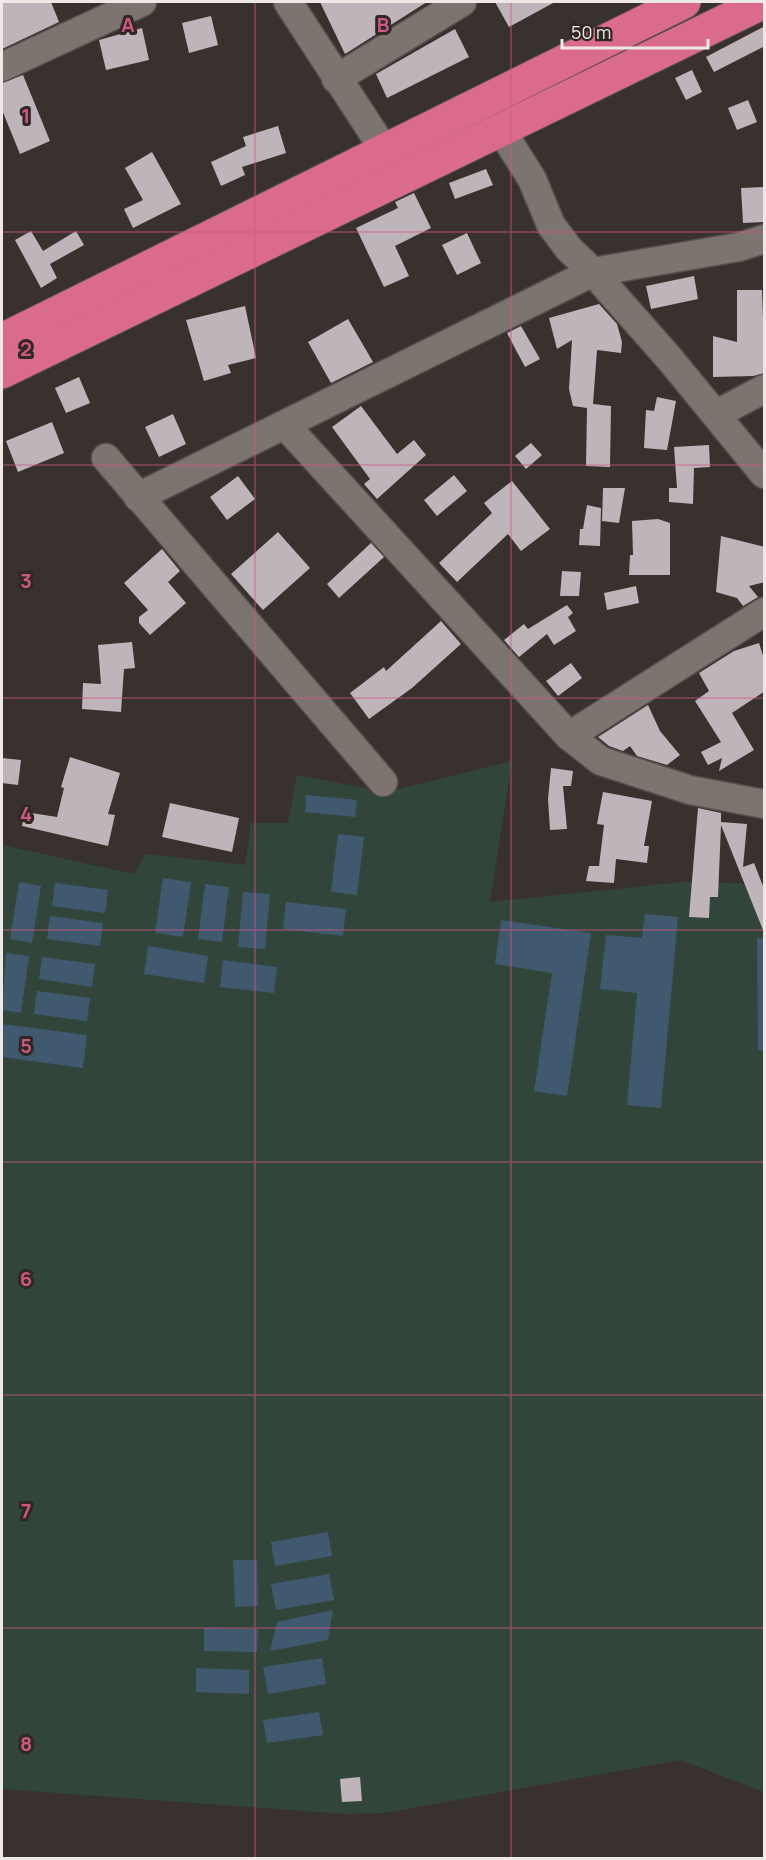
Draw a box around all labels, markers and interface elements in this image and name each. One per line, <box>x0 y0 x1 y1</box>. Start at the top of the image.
text: A <box>121 11 135 38</box>
text: B <box>377 11 390 38</box>
scale bar <box>562 12 708 50</box>
text: 50 m <box>571 20 611 44</box>
text: 1 <box>22 102 30 129</box>
text: 2 <box>20 335 32 362</box>
text: 3 <box>20 567 32 594</box>
text: 4 <box>20 800 32 827</box>
text: 5 <box>20 1032 32 1059</box>
text: 6 <box>20 1265 32 1292</box>
text: 7 <box>21 1497 31 1524</box>
text: 8 <box>20 1730 32 1757</box>

